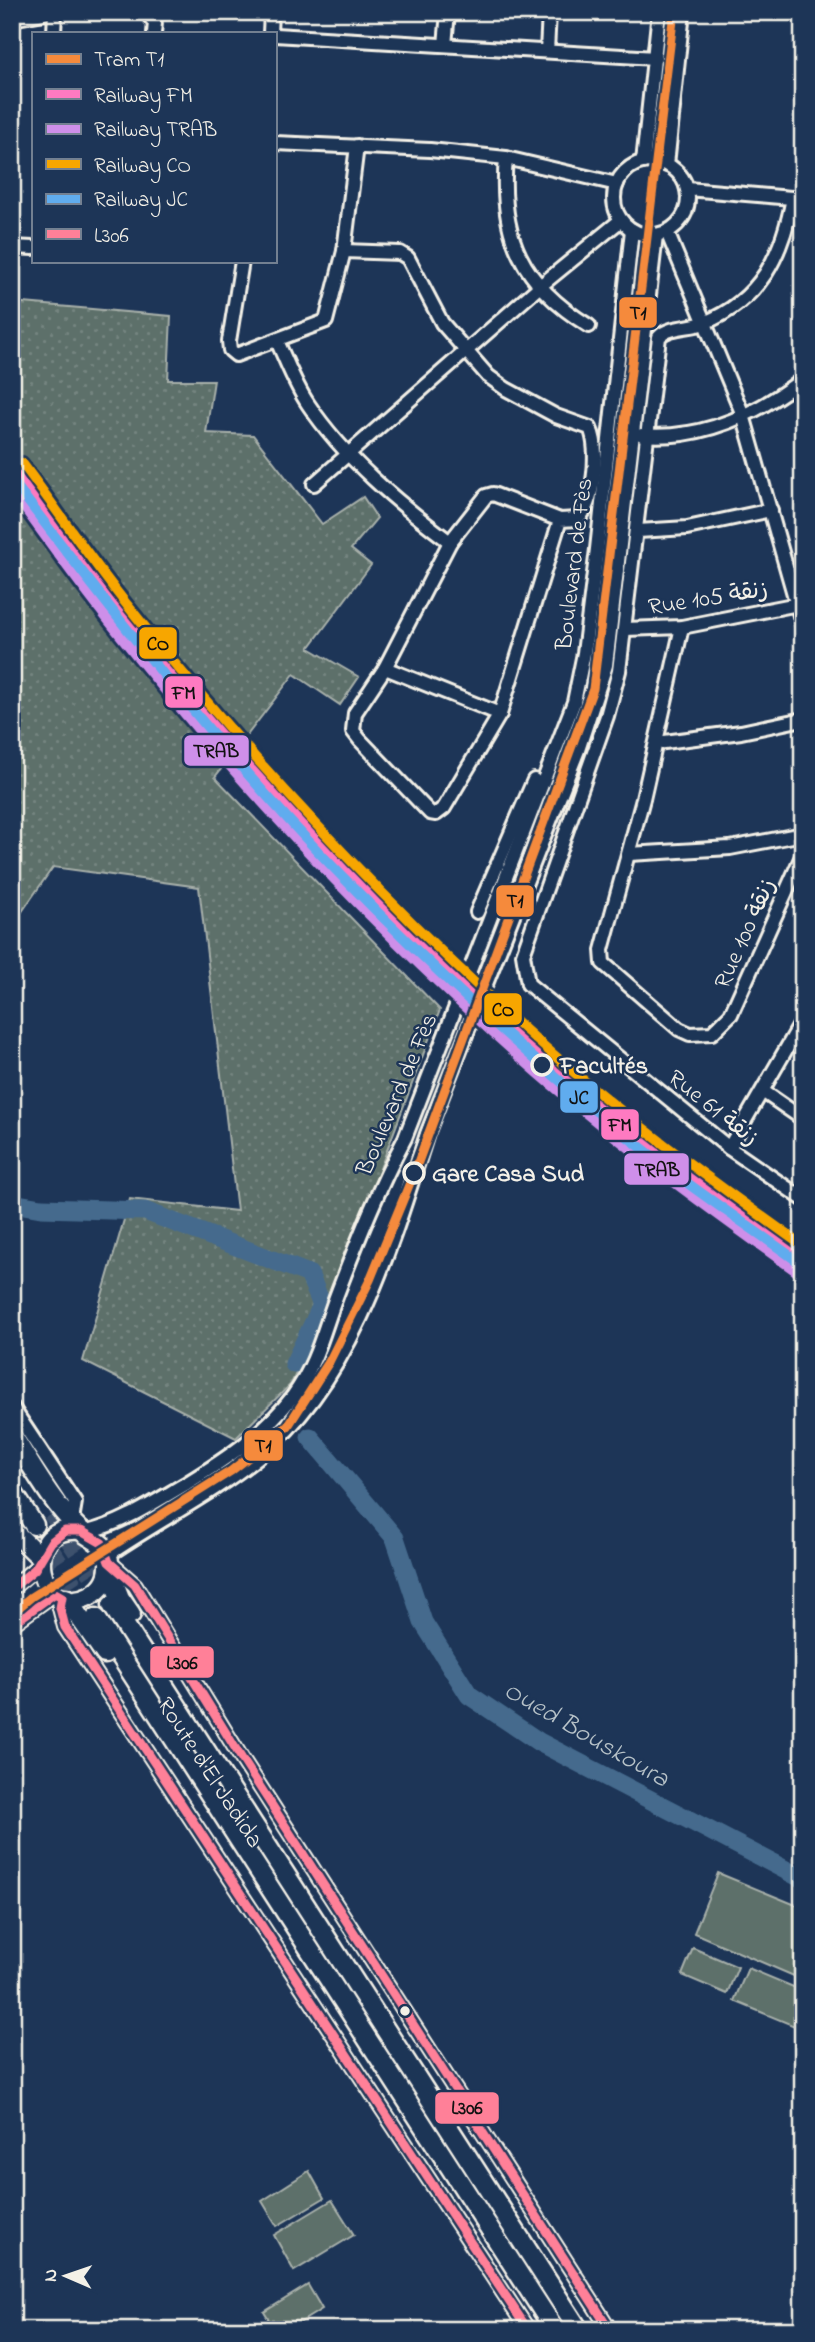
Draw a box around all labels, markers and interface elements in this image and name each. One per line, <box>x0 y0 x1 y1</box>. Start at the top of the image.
legend <box>32 32 276 262</box>
text: Tram T1 <box>94 46 164 76</box>
text: Railway FM <box>94 82 193 114</box>
text: Railway TRAB <box>94 116 217 148</box>
text: Railway CO <box>94 152 191 184</box>
text: Railway JC <box>94 186 188 218</box>
text: L306 <box>94 222 129 252</box>
line badge: T1 <box>618 296 658 329</box>
text: T1 <box>630 301 646 328</box>
street label: Boulevard de Fès <box>547 476 603 653</box>
street label: Rue 105 زنقة <box>646 573 771 626</box>
line badge: CO <box>138 626 178 660</box>
text: CO <box>147 632 169 659</box>
line badge: FM <box>164 675 204 709</box>
text: FM <box>171 681 196 708</box>
line badge: TRAB <box>183 734 250 767</box>
text: TRAB <box>193 739 239 766</box>
street label: Rue 100 زنقة <box>706 873 786 995</box>
line badge: T1 <box>495 884 535 918</box>
text: T1 <box>507 889 523 916</box>
line badge: CO <box>483 992 523 1026</box>
text: CO <box>492 998 514 1025</box>
street label: Boulevard de Fès <box>348 1009 448 1182</box>
place label: Facultés <box>559 1050 648 1085</box>
marker: Facultés <box>531 1054 553 1076</box>
street label: Rue 61 زنقة <box>659 1062 765 1156</box>
line badge: JC <box>559 1080 599 1114</box>
text: JC <box>569 1086 589 1113</box>
line badge: FM <box>600 1108 640 1141</box>
text: FM <box>607 1113 632 1140</box>
line badge: TRAB <box>623 1152 690 1186</box>
place label: Gare Casa Sud <box>432 1158 585 1193</box>
text: TRAB <box>634 1158 680 1185</box>
marker: Gare Casa Sud <box>403 1162 425 1184</box>
line badge: T1 <box>243 1429 284 1462</box>
text: T1 <box>255 1434 271 1461</box>
line badge: L306 <box>149 1645 215 1679</box>
text: L306 <box>166 1651 198 1678</box>
water label: Oued Bouskoura <box>496 1673 676 1799</box>
street label: Route d'El Jadida <box>147 1691 271 1856</box>
unlabelled marker <box>398 2004 412 2018</box>
line badge: L306 <box>434 2091 500 2125</box>
text: L306 <box>451 2096 483 2123</box>
north arrow <box>32 2240 102 2310</box>
text: N <box>38 2268 65 2282</box>

